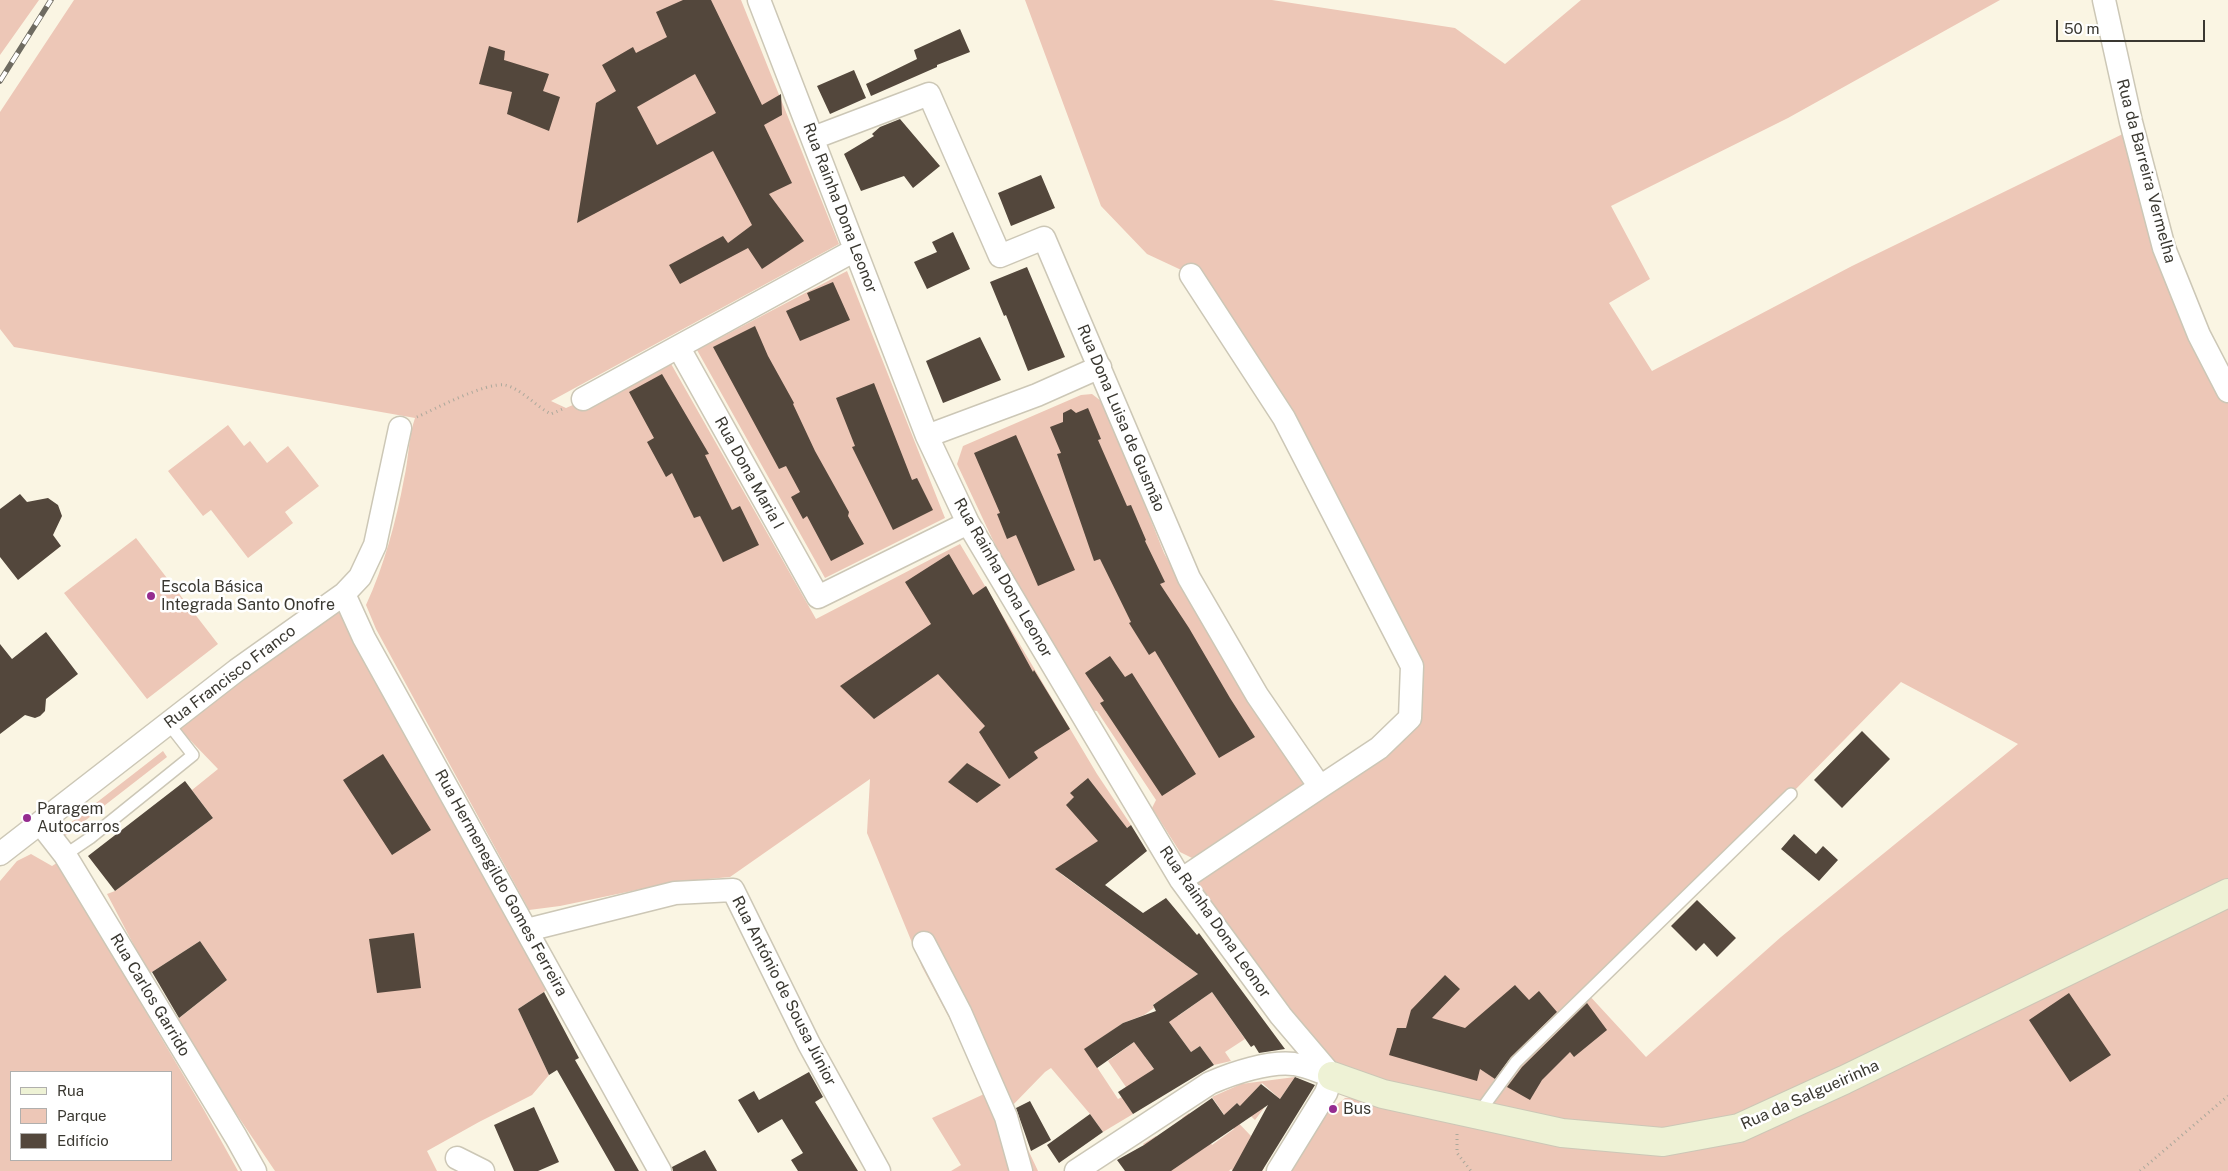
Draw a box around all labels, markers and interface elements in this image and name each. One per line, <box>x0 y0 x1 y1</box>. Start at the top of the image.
scale bar <box>2058 10 2207 42</box>
text: 50 m <box>2064 20 2099 37</box>
street label: Rua da Barreira Vermelha <box>2112 77 2180 265</box>
street label: Rua Rainha Dona Leonor <box>799 120 881 296</box>
street label: Rua Dona Luisa de Gusmão <box>1073 321 1169 515</box>
street label: Rua Dona Maria I <box>710 414 788 532</box>
street label: Rua Rainha Dona Leonor <box>949 495 1057 661</box>
place label: Escola Básica Integrada Santo Onofre <box>161 577 335 615</box>
marker: Escola Básica Integrada Santo Onofre <box>145 590 157 602</box>
street label: Rua Francisco Franco <box>160 621 300 733</box>
street label: Rua Hermenegildo Gomes Ferreira <box>430 766 572 1000</box>
place label: Paragem Autocarros <box>37 799 119 837</box>
marker: Paragem Autocarros <box>21 812 33 824</box>
street label: Rua Rainha Dona Leonor <box>1155 842 1275 1002</box>
street label: Rua António de Sousa Júnior <box>728 893 840 1089</box>
street label: Rua Carlos Garrido <box>106 930 194 1060</box>
street label: Rua da Salgueirinha <box>1738 1056 1882 1134</box>
legend <box>10 1071 172 1161</box>
text: Rua <box>57 1082 84 1099</box>
place label: Bus <box>1343 1099 1371 1119</box>
marker: Bus <box>1327 1103 1339 1115</box>
text: Parque <box>57 1107 107 1124</box>
text: Edifício <box>57 1132 109 1149</box>

